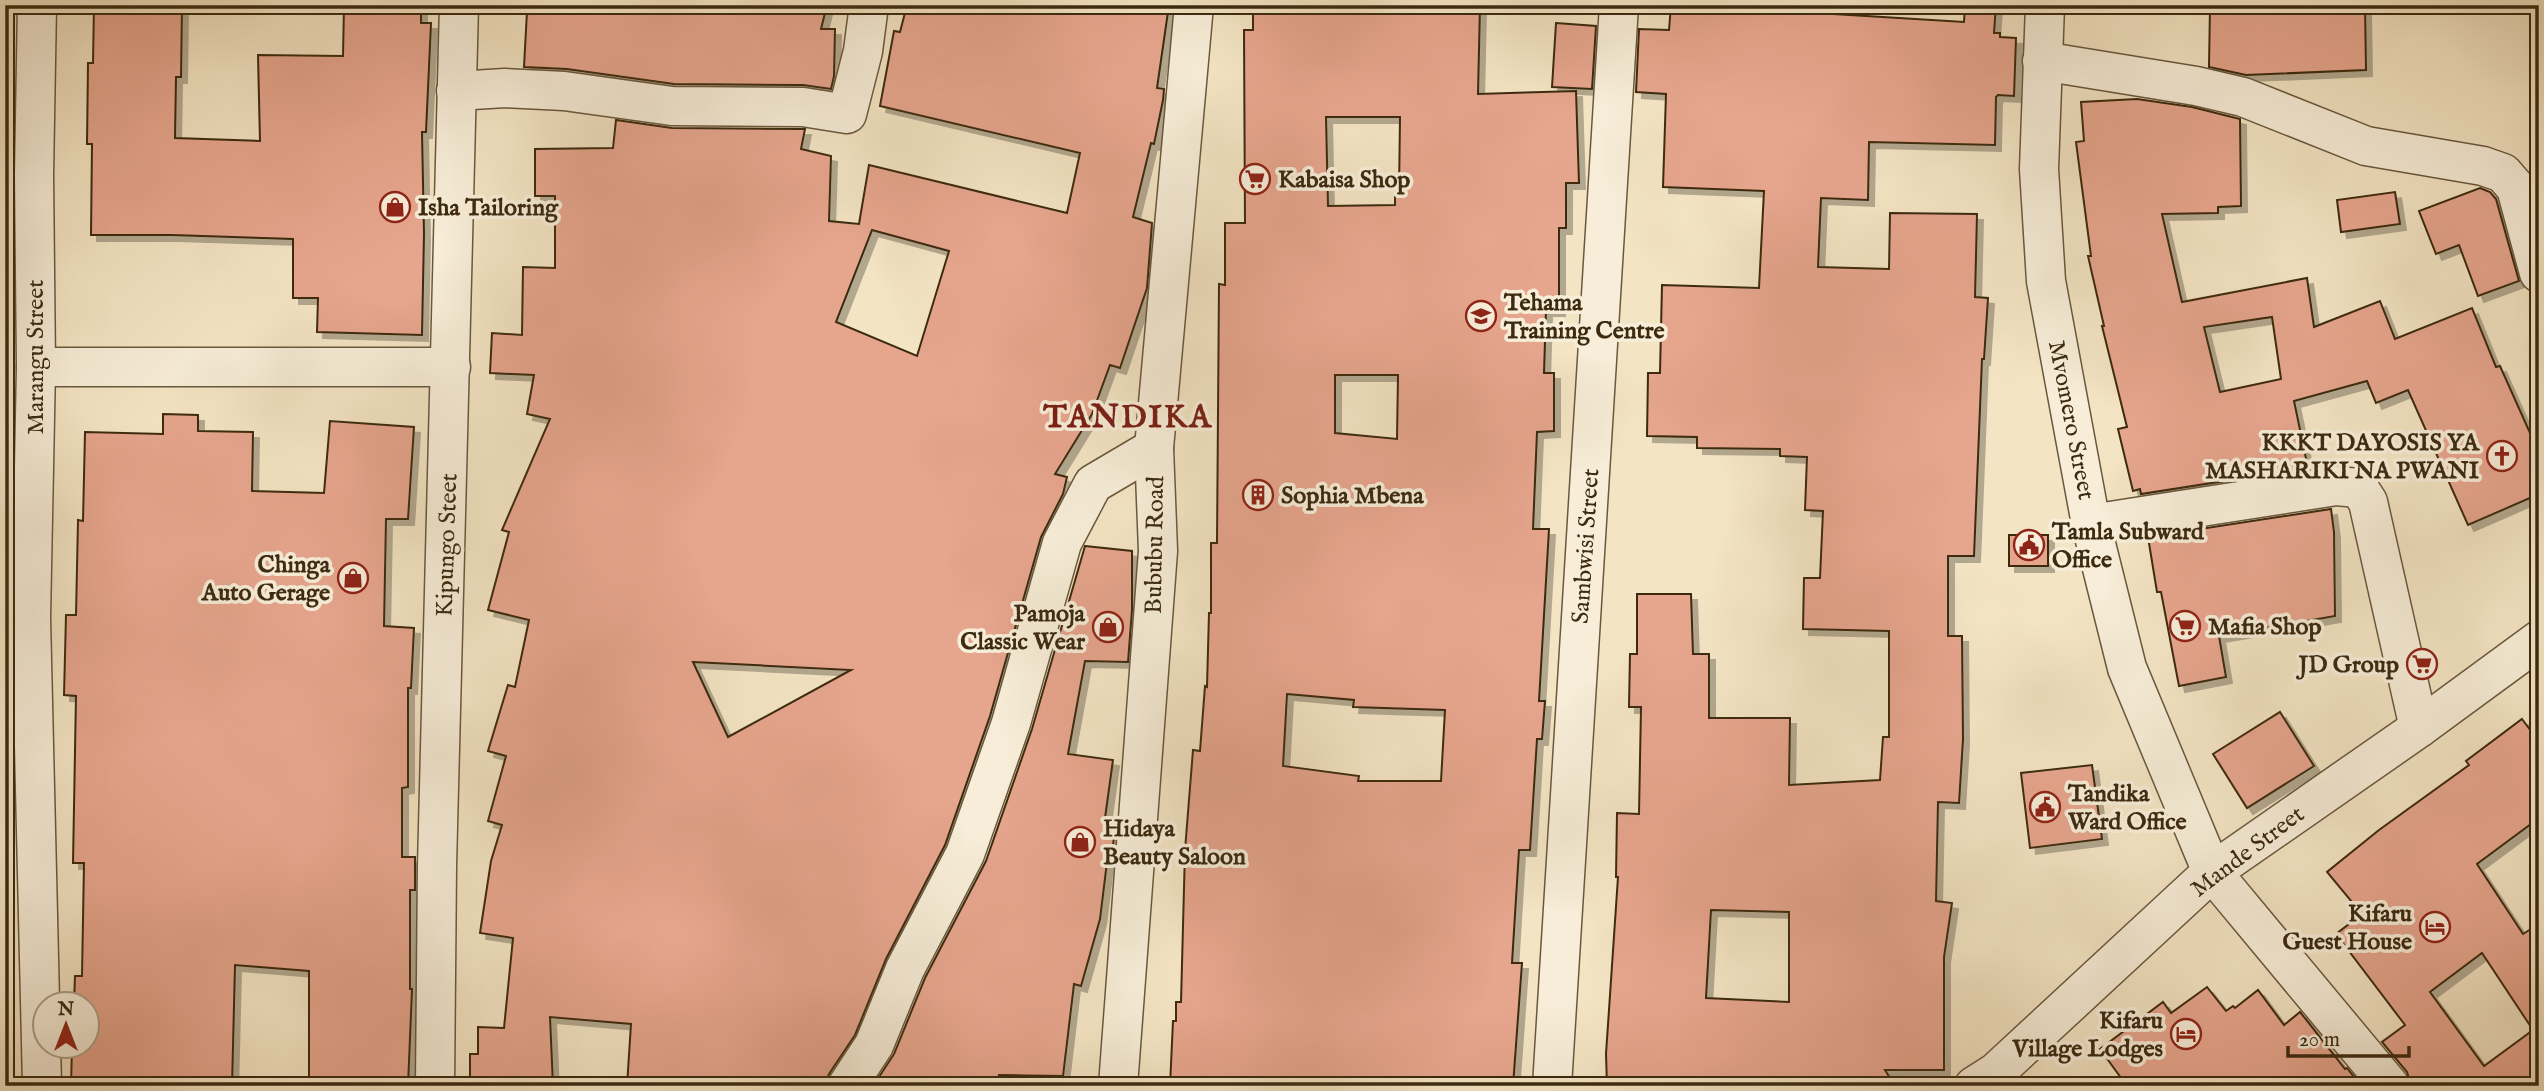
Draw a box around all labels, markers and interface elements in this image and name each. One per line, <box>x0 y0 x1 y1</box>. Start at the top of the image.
supermarket icon: Kabaisa Shop <box>1238 162 1272 196</box>
place label: Kabaisa Shop <box>1278 165 1410 196</box>
shop icon: Isha Tailoring <box>378 190 412 224</box>
place label: Isha Tailoring <box>418 193 559 224</box>
street label: Marangu Street <box>21 279 52 435</box>
place label: Tehama Training Centre <box>1503 288 1664 347</box>
school or university icon: Tehama Training Centre <box>1464 299 1498 333</box>
street label: Mvomero Street <box>2040 338 2101 503</box>
district label: TANDIKA <box>1042 398 1213 439</box>
place label: KKKT DAYOSIS YA MASHARIKI NA PWANI <box>2205 428 2481 487</box>
church icon: KKKT DAYOSIS YA MASHARIKI NA PWANI <box>2485 439 2519 473</box>
street label: Sambwisi Street <box>1566 467 1607 625</box>
street label: Kipungo Steet <box>429 473 465 617</box>
street label: Bububu Road <box>1139 476 1172 614</box>
building icon: Sophia Mbena <box>1241 478 1275 512</box>
place label: Sophia Mbena <box>1281 481 1424 512</box>
place label: Tamla Subward Office <box>2051 517 2205 576</box>
public building icon: Tamla Subward Office <box>2012 528 2046 562</box>
place label: Chinga Auto Gerage <box>201 550 331 609</box>
shop icon: Chinga Auto Gerage <box>336 561 370 595</box>
place label: Pamoja Classic Wear <box>960 599 1086 658</box>
supermarket icon: Mafia Shop <box>2168 609 2202 643</box>
shop icon: Pamoja Classic Wear <box>1091 610 1125 644</box>
place label: Mafia Shop <box>2208 612 2321 643</box>
supermarket icon: JD Group <box>2405 647 2439 681</box>
place label: JD Group <box>2296 650 2399 681</box>
place label: Tandika Ward Office <box>2067 779 2187 838</box>
public building icon: Tandika Ward Office <box>2028 790 2062 824</box>
street label: Mande Street <box>2185 799 2311 905</box>
place label: Hidaya Beauty Saloon <box>1103 814 1246 873</box>
shop icon: Hidaya Beauty Saloon <box>1063 825 1097 859</box>
place label: Kifaru Guest House <box>2283 899 2413 958</box>
hotel icon: Kifaru Guest House <box>2418 910 2452 944</box>
north arrow <box>32 990 102 1060</box>
text: N <box>57 998 75 1022</box>
place label: Kifaru Village Lodges <box>2012 1006 2164 1065</box>
scale bar <box>2288 1014 2409 1058</box>
hotel icon: Kifaru Village Lodges <box>2169 1017 2203 1051</box>
text: 20 m <box>2299 1027 2340 1054</box>

